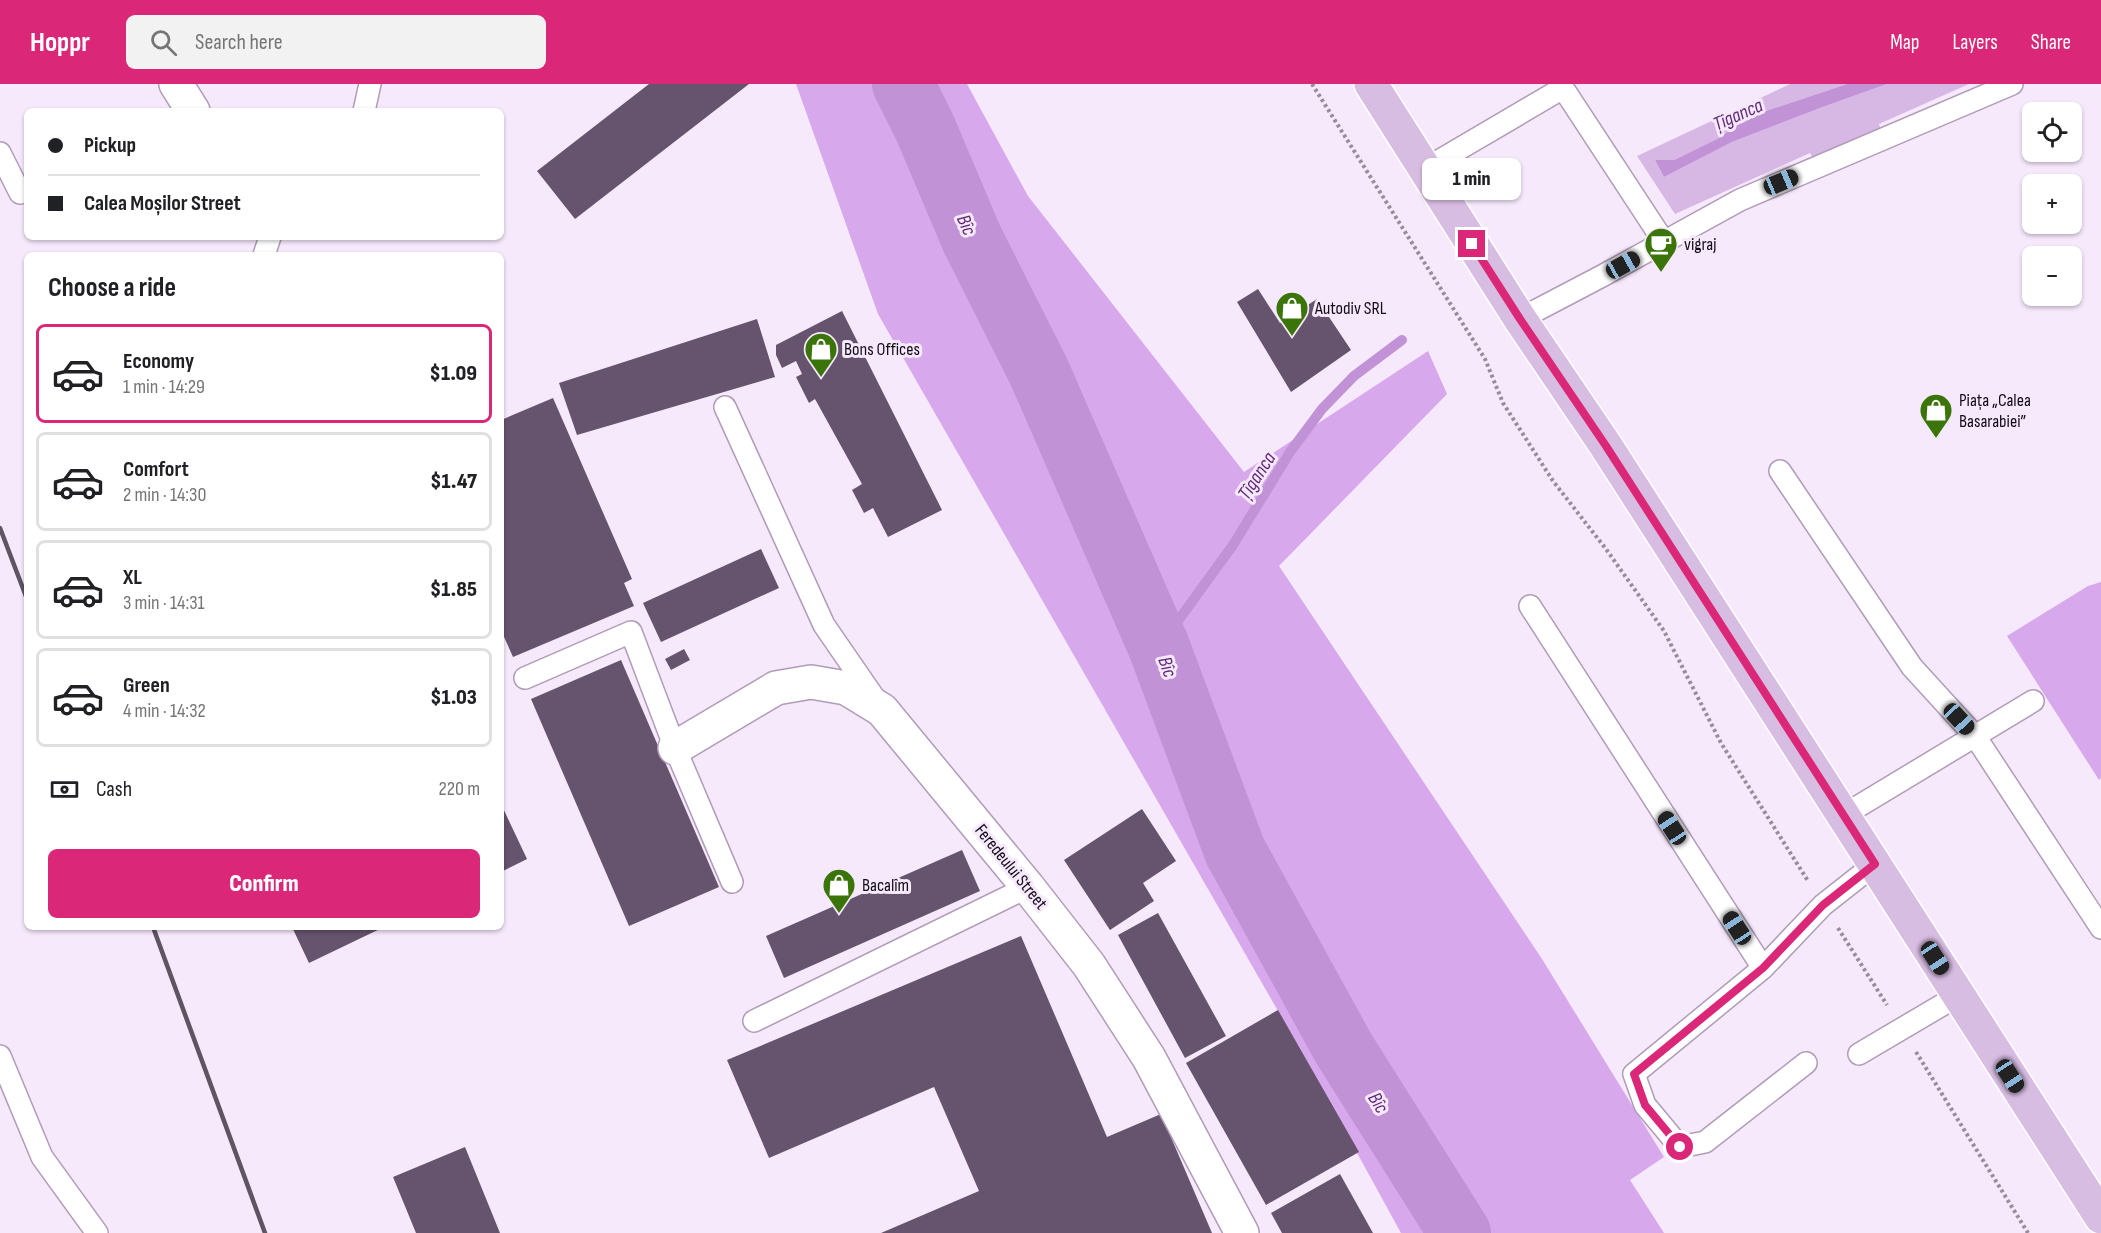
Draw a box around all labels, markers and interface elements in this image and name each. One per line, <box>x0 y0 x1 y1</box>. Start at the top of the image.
search box <box>126 15 546 69</box>
text: Hoppr <box>30 26 90 59</box>
icon: search <box>147 26 180 59</box>
text: Search here <box>195 29 282 56</box>
text: Map <box>1890 30 1919 55</box>
text: Layers <box>1952 30 1998 55</box>
text: Share <box>2031 30 2071 55</box>
water label: Țîganca <box>1709 93 1767 137</box>
map controls <box>2022 102 2082 306</box>
button: locate <box>2022 102 2082 162</box>
text: Pickup <box>84 132 136 159</box>
callout: 1 min <box>1422 157 1522 199</box>
text: 1 min <box>1452 167 1491 191</box>
car <box>1761 167 1801 197</box>
button: + <box>2022 174 2082 234</box>
text: Calea Moșilor Street <box>84 190 241 217</box>
water label: Bîc <box>951 211 981 239</box>
cafe icon: vigraj <box>1643 226 1679 273</box>
route end <box>1458 230 1485 257</box>
place label: vigraj <box>1684 234 1717 255</box>
button: − <box>2022 246 2082 306</box>
car <box>1603 248 1643 282</box>
text: Choose a ride <box>48 272 176 304</box>
shop icon: Autodiv SRL <box>1274 290 1310 337</box>
place label: Autodiv SRL <box>1314 298 1387 319</box>
shop icon: Bons Offices <box>803 331 839 378</box>
place label: Bons Offices <box>844 339 920 360</box>
icon: car <box>51 347 105 401</box>
text: Economy <box>123 348 194 375</box>
text: $1.09 <box>430 360 477 387</box>
text: 1 min · 14:29 <box>123 375 205 399</box>
place label: Piața „Calea Basarabiei” <box>1959 390 2031 432</box>
shop icon: Piața „Calea Basarabiei” <box>1918 392 1954 439</box>
water label: Țîganca <box>1233 448 1281 504</box>
icon: car <box>51 455 105 509</box>
text: Comfort <box>123 456 189 483</box>
text: $1.47 <box>430 468 477 495</box>
text: 2 min · 14:30 <box>123 483 206 507</box>
icon: car <box>51 563 105 617</box>
text: XL <box>123 564 142 591</box>
text: $1.85 <box>430 576 477 603</box>
text: 3 min · 14:31 <box>123 591 205 615</box>
water label: Bîc <box>1152 653 1182 681</box>
icon: car <box>51 671 105 725</box>
text: Green <box>123 672 170 699</box>
text: $1.03 <box>430 684 477 711</box>
text: 4 min · 14:32 <box>123 699 206 723</box>
car <box>1940 700 1978 738</box>
icon: cash <box>48 773 81 806</box>
text: Cash <box>96 776 132 803</box>
text: 220 m <box>439 777 480 801</box>
car <box>1655 808 1689 848</box>
street label: Feredeului Street <box>970 820 1052 914</box>
button: Confirm <box>48 849 480 918</box>
shop icon: Bacalîm <box>821 867 857 914</box>
place label: Bacalîm <box>862 875 909 896</box>
car <box>1720 908 1754 948</box>
car <box>1918 938 1952 978</box>
car <box>1993 1056 2027 1096</box>
water label: Bîc <box>1362 1088 1394 1118</box>
route start <box>1666 1133 1693 1160</box>

